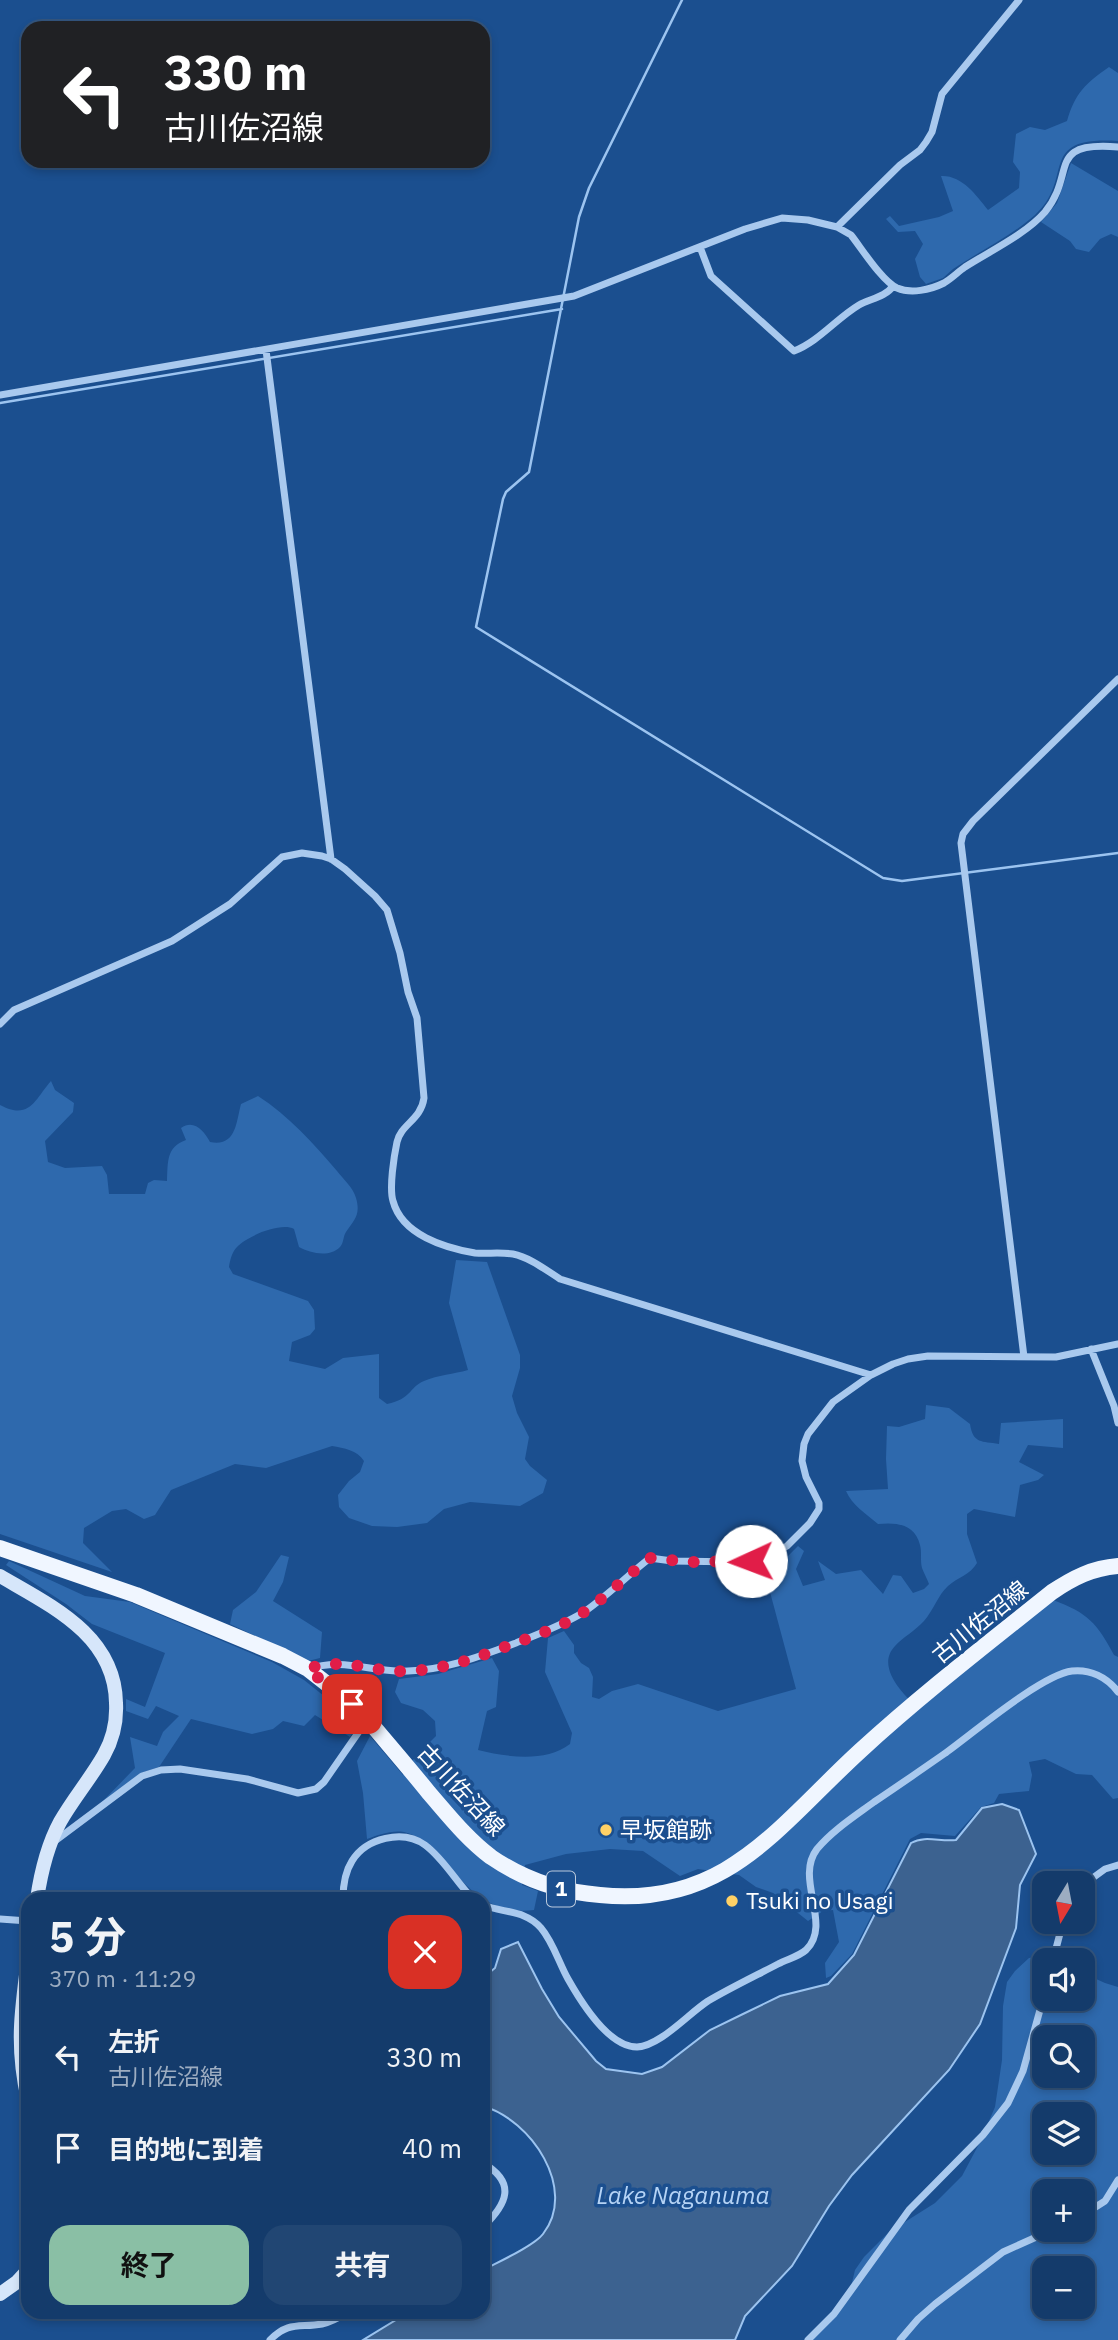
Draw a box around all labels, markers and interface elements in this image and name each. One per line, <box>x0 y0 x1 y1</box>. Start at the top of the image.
text: 330 m <box>164 40 308 103</box>
icon: left <box>49 49 140 140</box>
text: 古川佐沼線 <box>164 106 324 148</box>
position arrow <box>714 1524 788 1598</box>
street label: 古川佐沼線 <box>925 1573 1033 1669</box>
pin <box>322 1674 382 1734</box>
icon: arrive <box>333 1685 371 1723</box>
street label: 古川佐沼線 <box>412 1737 512 1842</box>
place label: 早坂館跡 <box>620 1814 712 1844</box>
marker: 早坂館跡 <box>598 1822 614 1838</box>
road number: 1 <box>547 1871 575 1906</box>
north arrow <box>1032 1871 1096 1934</box>
map controls <box>1032 1871 1095 2319</box>
place label: Tsuki no Usagi <box>746 1885 893 1915</box>
marker: Tsuki no Usagi <box>724 1893 740 1909</box>
text: 5 分 <box>49 1909 126 1964</box>
button: close <box>388 1915 462 1989</box>
button: sound <box>1032 1948 1095 2011</box>
text: 370 m · 11:29 <box>49 1963 196 1993</box>
text: 左折 <box>108 2024 160 2058</box>
button: search <box>1032 2025 1095 2088</box>
icon: left <box>49 2038 87 2076</box>
text: 330 m <box>386 2040 462 2074</box>
text: 古川佐沼線 <box>108 2061 223 2091</box>
button: layers <box>1032 2102 1095 2165</box>
icon: arrive <box>49 2129 87 2167</box>
text: 40 m <box>402 2131 462 2165</box>
text: 目的地に到着 <box>108 2132 264 2166</box>
water label: Lake Naganuma <box>596 2179 770 2211</box>
button: + <box>1032 2179 1095 2242</box>
button: 終了 <box>49 2225 249 2305</box>
button: 共有 <box>263 2225 462 2305</box>
button: − <box>1032 2256 1095 2319</box>

